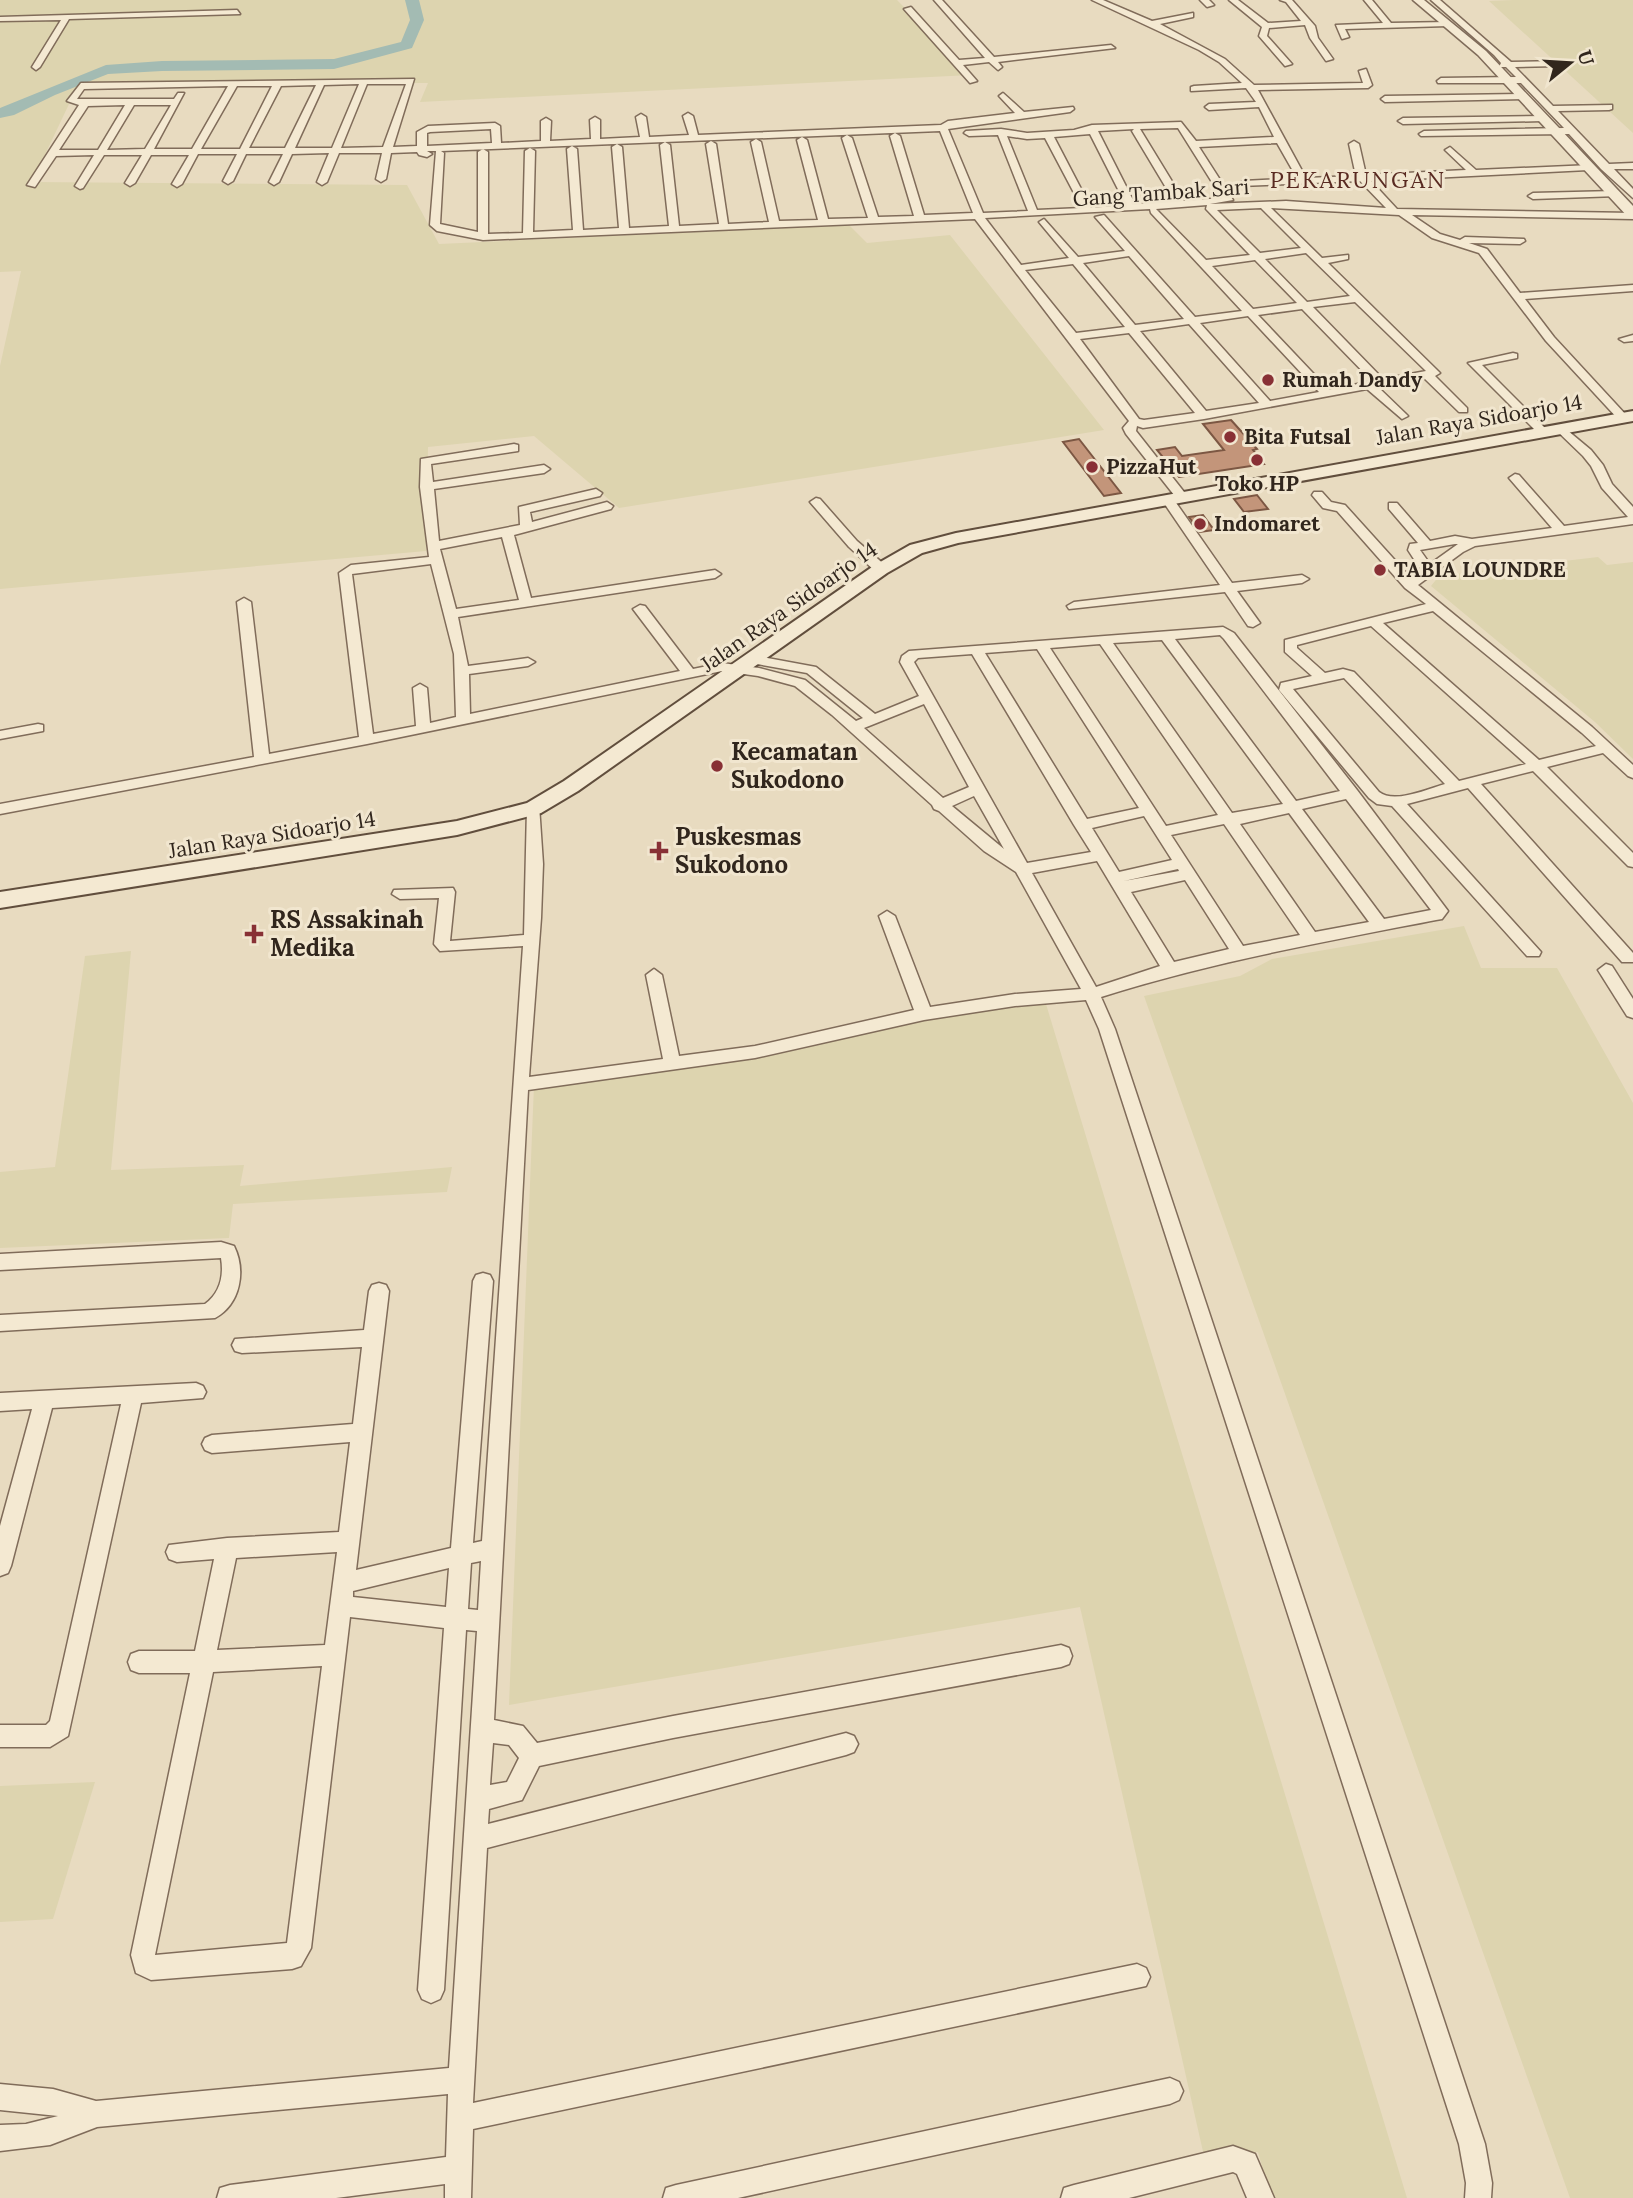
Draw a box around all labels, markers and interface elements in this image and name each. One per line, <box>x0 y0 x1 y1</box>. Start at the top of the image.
north arrow <box>1535 28 1605 98</box>
text: U <box>1573 47 1600 68</box>
district label: PEKARUNGAN <box>1270 165 1446 194</box>
street label: Gang Tambak Sari <box>1072 173 1250 212</box>
place label: Rumah Dandy <box>1282 366 1423 393</box>
marker: Rumah Dandy <box>1260 372 1276 388</box>
street label: Jalan Raya Sidoarjo 14 <box>1373 388 1584 451</box>
place label: Bita Futsal <box>1244 423 1351 450</box>
marker: Bita Futsal <box>1222 429 1238 445</box>
marker: Toko HP <box>1249 452 1265 468</box>
place label: PizzaHut <box>1106 453 1197 480</box>
marker: PizzaHut <box>1084 459 1100 475</box>
place label: Toko HP <box>1215 470 1300 497</box>
place label: Indomaret <box>1214 510 1320 537</box>
marker: Indomaret <box>1192 516 1208 532</box>
street label: Jalan Raya Sidoarjo 14 <box>694 536 882 678</box>
place label: TABIA LOUNDRE <box>1394 556 1566 583</box>
marker: TABIA LOUNDRE <box>1372 562 1388 578</box>
place label: Kecamatan Sukodono <box>731 736 858 795</box>
marker: Kecamatan Sukodono <box>709 758 725 774</box>
street label: Jalan Raya Sidoarjo 14 <box>166 805 377 864</box>
place label: Puskesmas Sukodono <box>675 821 801 880</box>
marker: Puskesmas Sukodono <box>649 841 669 861</box>
place label: RS Assakinah Medika <box>270 904 424 963</box>
marker: RS Assakinah Medika <box>244 924 264 944</box>

